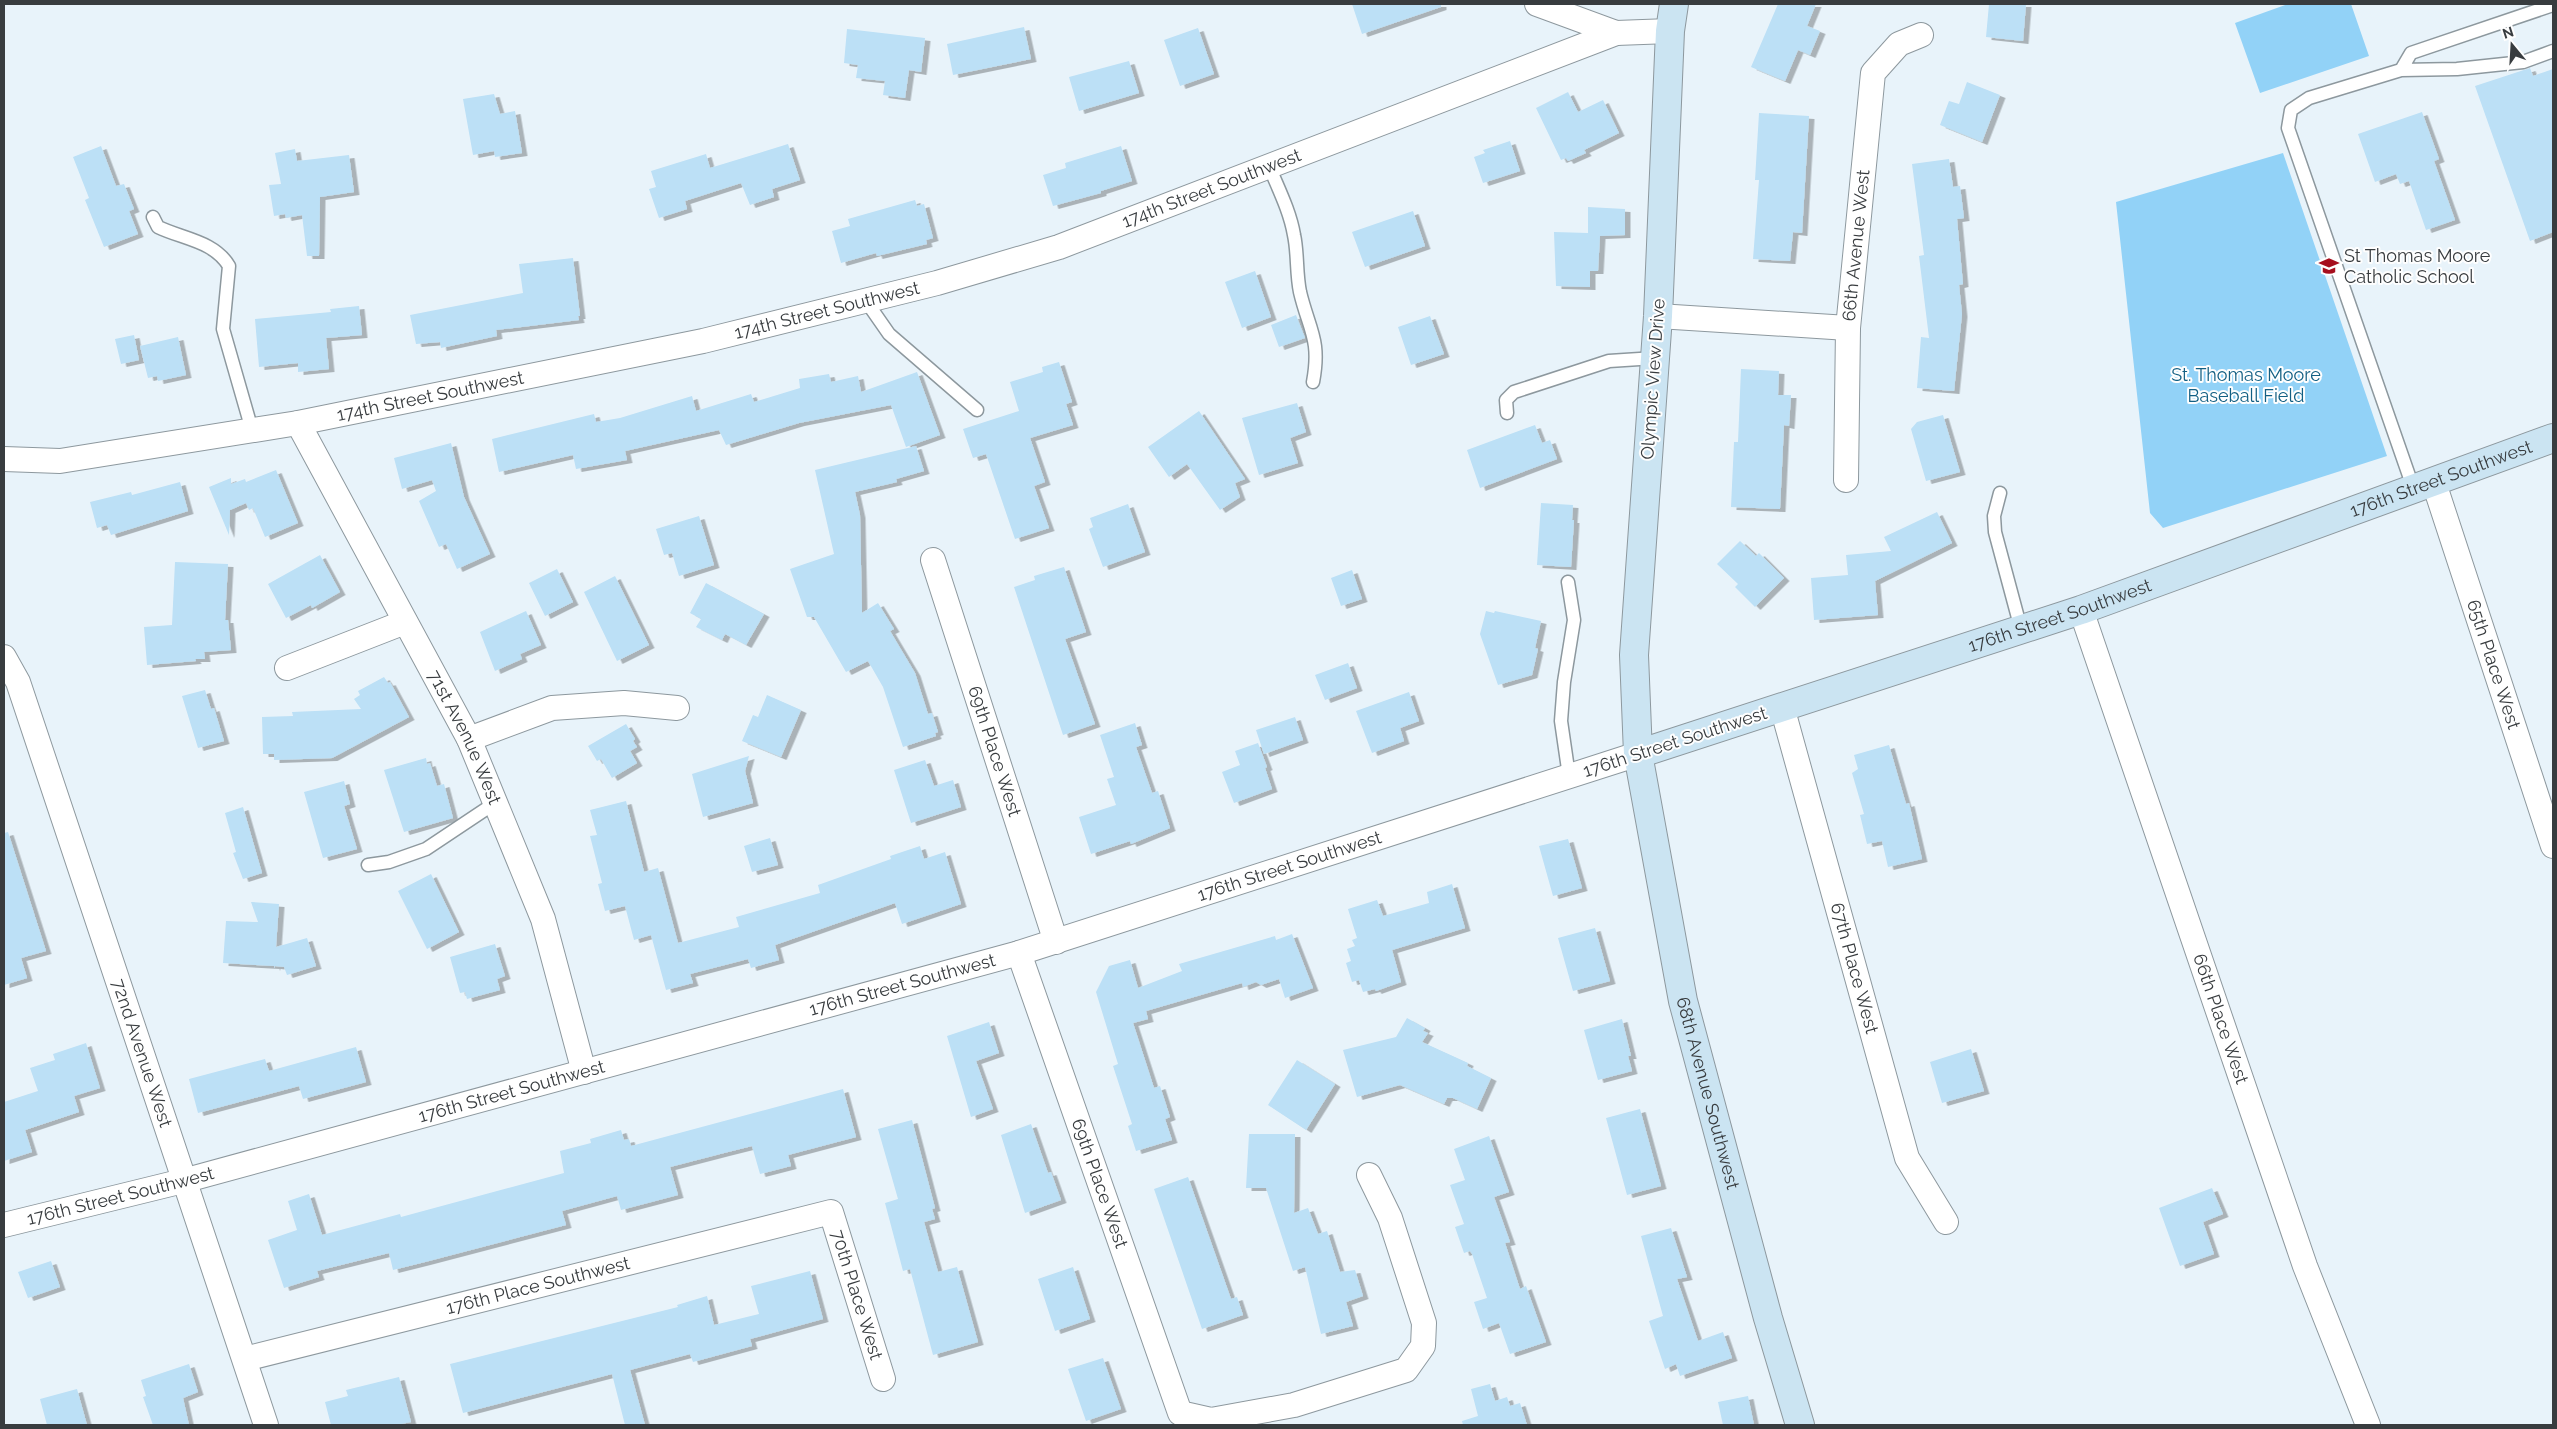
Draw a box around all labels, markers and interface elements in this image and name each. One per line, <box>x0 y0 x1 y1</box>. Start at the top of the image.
north arrow <box>2487 20 2537 70</box>
text: N <box>2500 23 2516 42</box>
street label: 174th Street Southwest <box>1119 144 1304 232</box>
street label: 66th Avenue West <box>1838 168 1873 322</box>
place label: St Thomas Moore Catholic School <box>2344 245 2491 287</box>
school or university icon: St Thomas Moore Catholic School <box>2318 255 2340 277</box>
street label: 174th Street Southwest <box>732 277 922 343</box>
street label: Olympic View Drive <box>1636 297 1669 460</box>
park label: St. Thomas Moore Baseball Field <box>2171 364 2321 406</box>
street label: 174th Street Southwest <box>335 367 525 425</box>
street label: 176th Street Southwest <box>2347 436 2535 521</box>
street label: 176th Street Southwest <box>1966 574 2154 656</box>
street label: 65th Place West <box>2463 597 2525 732</box>
street label: 71st Avenue West <box>424 667 506 807</box>
street label: 69th Place West <box>964 683 1026 819</box>
street label: 176th Street Southwest <box>1580 702 1769 781</box>
street label: 176th Street Southwest <box>1195 826 1384 905</box>
street label: 67th Place West <box>1827 900 1883 1036</box>
street label: 176th Street Southwest <box>807 949 998 1020</box>
street label: 66th Place West <box>2189 951 2253 1086</box>
street label: 72nd Avenue West <box>108 976 177 1130</box>
street label: 68th Avenue Southwest <box>1672 995 1744 1192</box>
street label: 176th Street Southwest <box>416 1055 607 1126</box>
street label: 69th Place West <box>1068 1116 1132 1251</box>
street label: 176th Street Southwest <box>25 1162 216 1229</box>
street label: 70th Place West <box>827 1227 887 1362</box>
street label: 176th Place Southwest <box>444 1252 632 1318</box>

